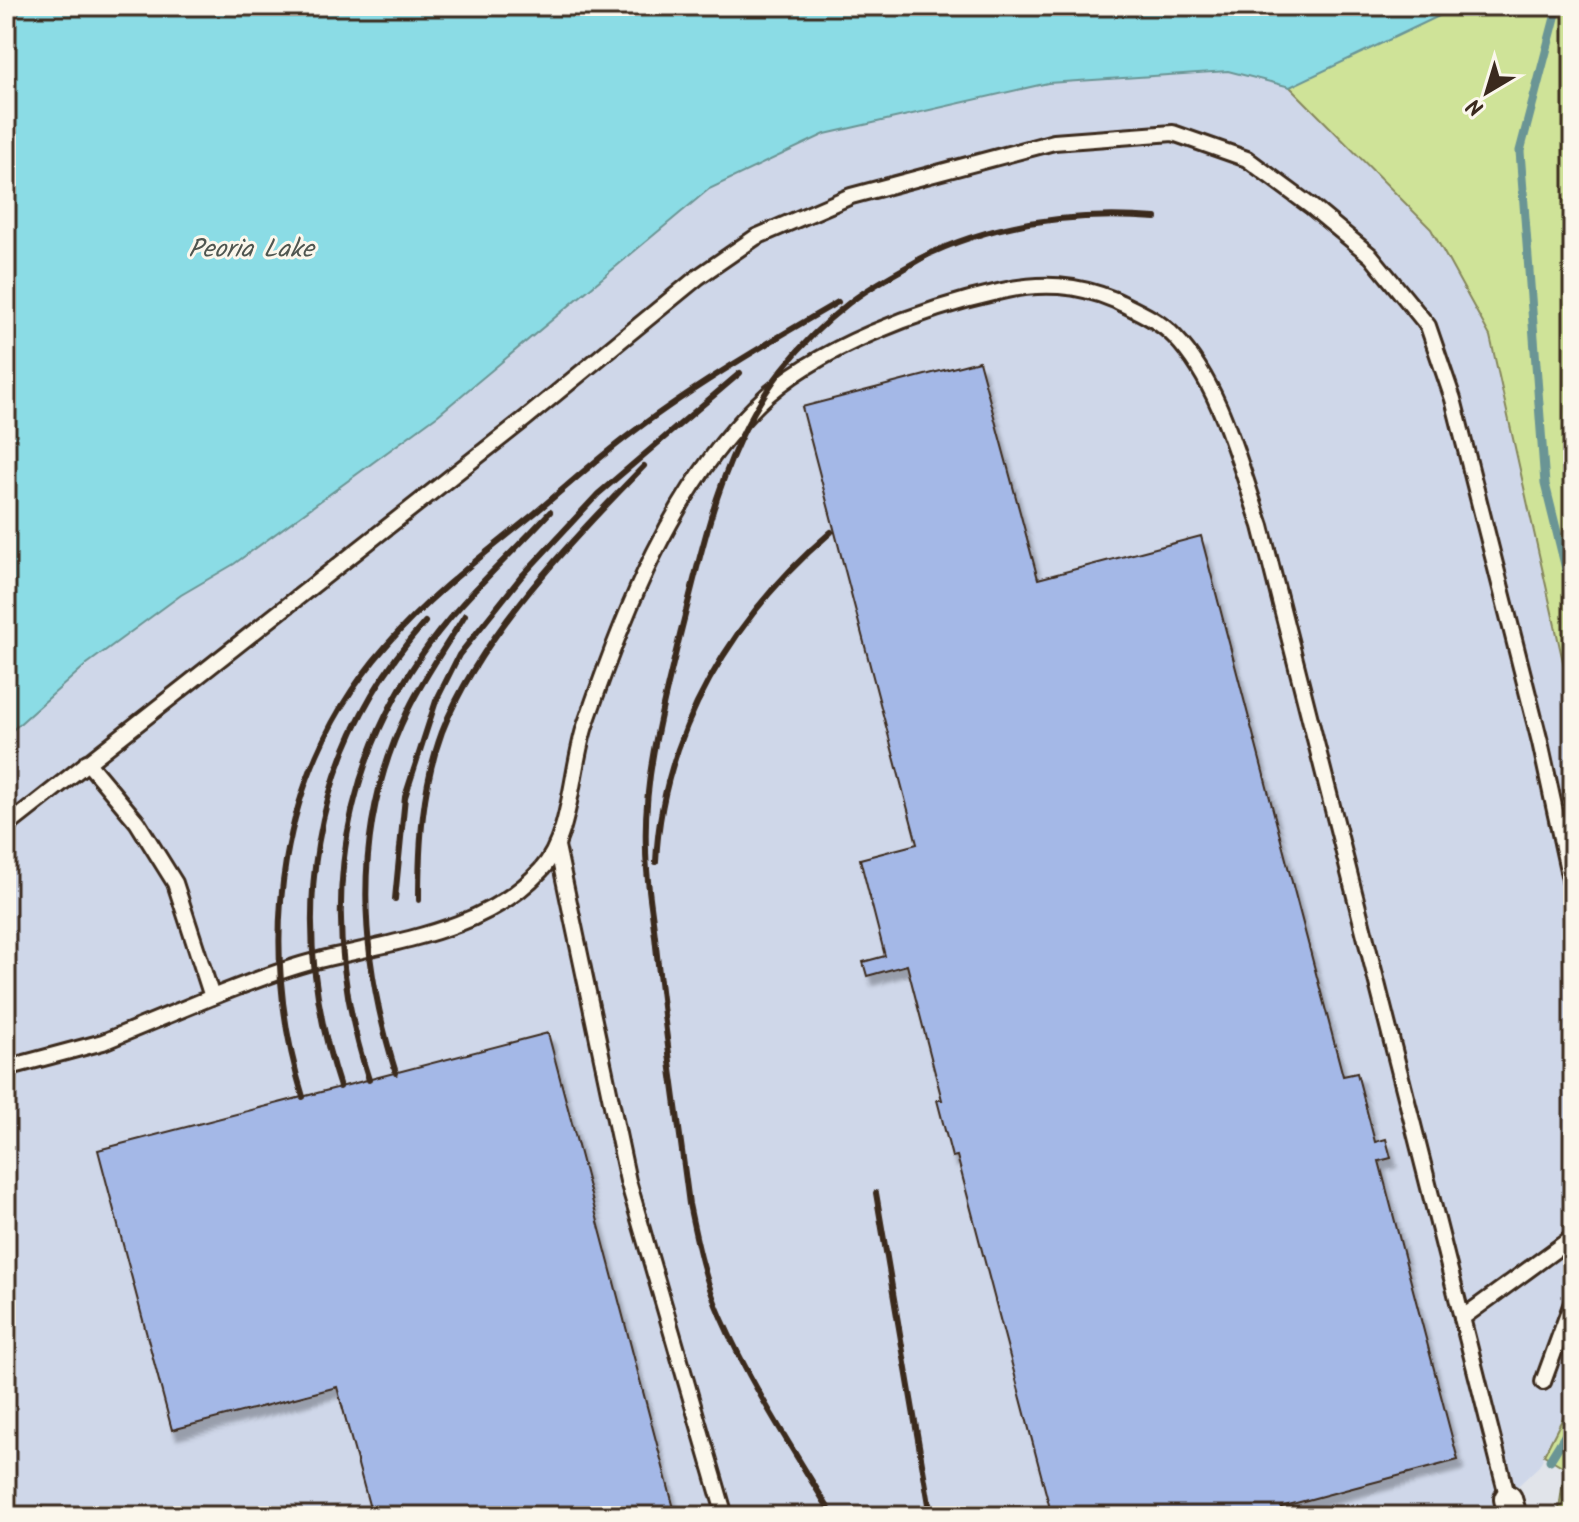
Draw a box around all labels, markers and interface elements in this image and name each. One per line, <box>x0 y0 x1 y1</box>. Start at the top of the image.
north arrow <box>1447 52 1527 132</box>
text: N <box>1460 88 1492 124</box>
water label: Peoria Lake <box>188 229 316 271</box>

